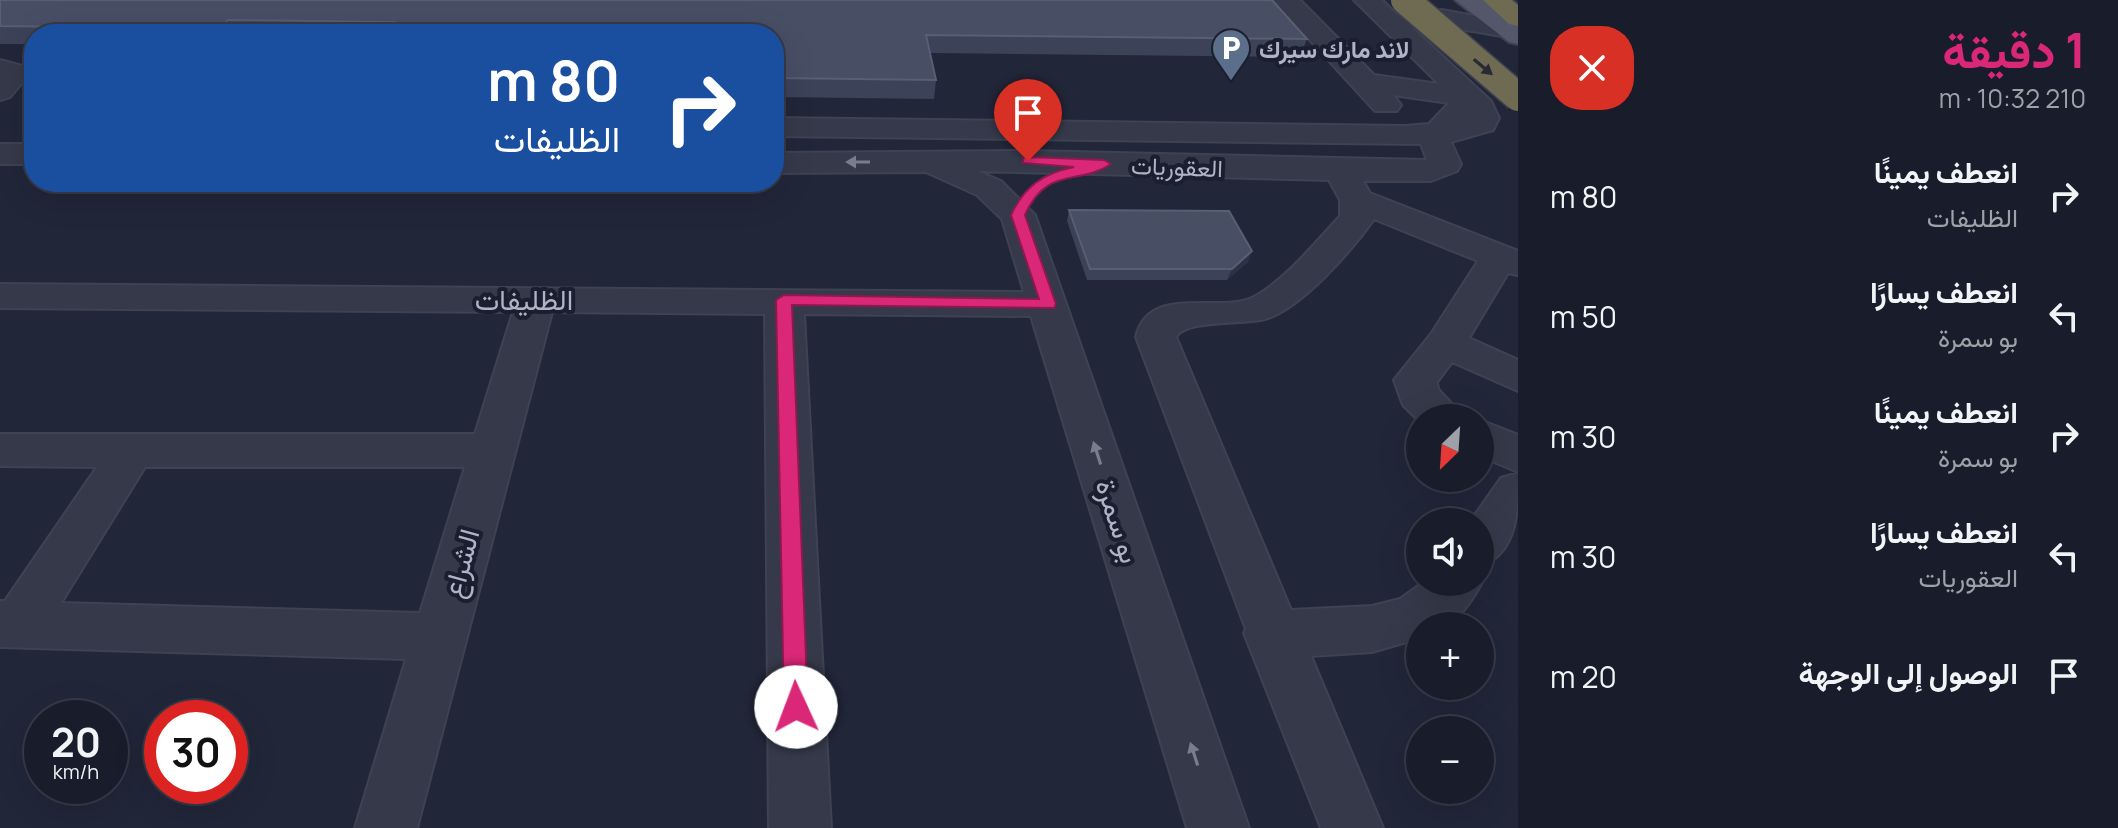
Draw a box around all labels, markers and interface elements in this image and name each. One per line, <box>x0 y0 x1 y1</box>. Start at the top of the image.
text: 1 دقيقة <box>1942 17 2086 82</box>
button: close <box>1550 26 1634 110</box>
parking icon: لاند مارك سيرك <box>1210 27 1252 82</box>
place label: لاند مارك سيرك <box>1259 32 1410 65</box>
text: 80 m <box>487 41 620 118</box>
icon: right <box>648 56 752 160</box>
one-way arrow <box>1473 57 1492 75</box>
pin <box>994 79 1062 161</box>
text: 210 m · 10:32 <box>1939 80 2086 116</box>
icon: arrive <box>1006 91 1050 135</box>
text: الظليفات <box>494 114 620 163</box>
street label: العقوريات <box>1131 148 1223 184</box>
text: انعطف يمينًا <box>1874 151 2018 192</box>
one-way arrow <box>845 156 870 168</box>
icon: right <box>2042 174 2086 218</box>
text: 80 m <box>1550 176 1617 217</box>
text: الظليفات <box>1927 199 2018 235</box>
text: انعطف يسارًا <box>1870 271 2018 312</box>
street label: الظليفات <box>475 280 573 318</box>
icon: left <box>2042 294 2086 338</box>
text: 50 m <box>1550 296 1617 337</box>
text: بو سمرة <box>1938 319 2018 355</box>
text: انعطف يمينًا <box>1874 391 2018 432</box>
north arrow <box>1406 404 1494 492</box>
map controls <box>1406 404 1494 804</box>
icon: right <box>2042 414 2086 458</box>
text: 30 m <box>1550 416 1616 457</box>
text: بو سمرة <box>1938 439 2018 475</box>
one-way arrow <box>1090 441 1103 465</box>
street label: بو سمرة <box>1088 474 1150 568</box>
button: sound <box>1406 508 1494 596</box>
text: انعطف يسارًا <box>1870 511 2018 552</box>
street label: الشراع <box>433 524 488 602</box>
icon: left <box>2042 534 2086 578</box>
text: 30 m <box>1550 536 1616 577</box>
text: العقوريات <box>1919 559 2018 595</box>
button: + <box>1406 612 1494 700</box>
text: الوصول إلى الوجهة <box>1799 652 2018 693</box>
icon: arrive <box>2042 654 2086 698</box>
text: 20 m <box>1550 656 1617 697</box>
position arrow <box>754 665 838 749</box>
speed limit sign: 30 <box>144 700 248 804</box>
text: 20 <box>51 714 101 769</box>
button: − <box>1406 716 1494 804</box>
one-way arrow <box>1188 741 1200 765</box>
text: km/h <box>53 758 99 785</box>

